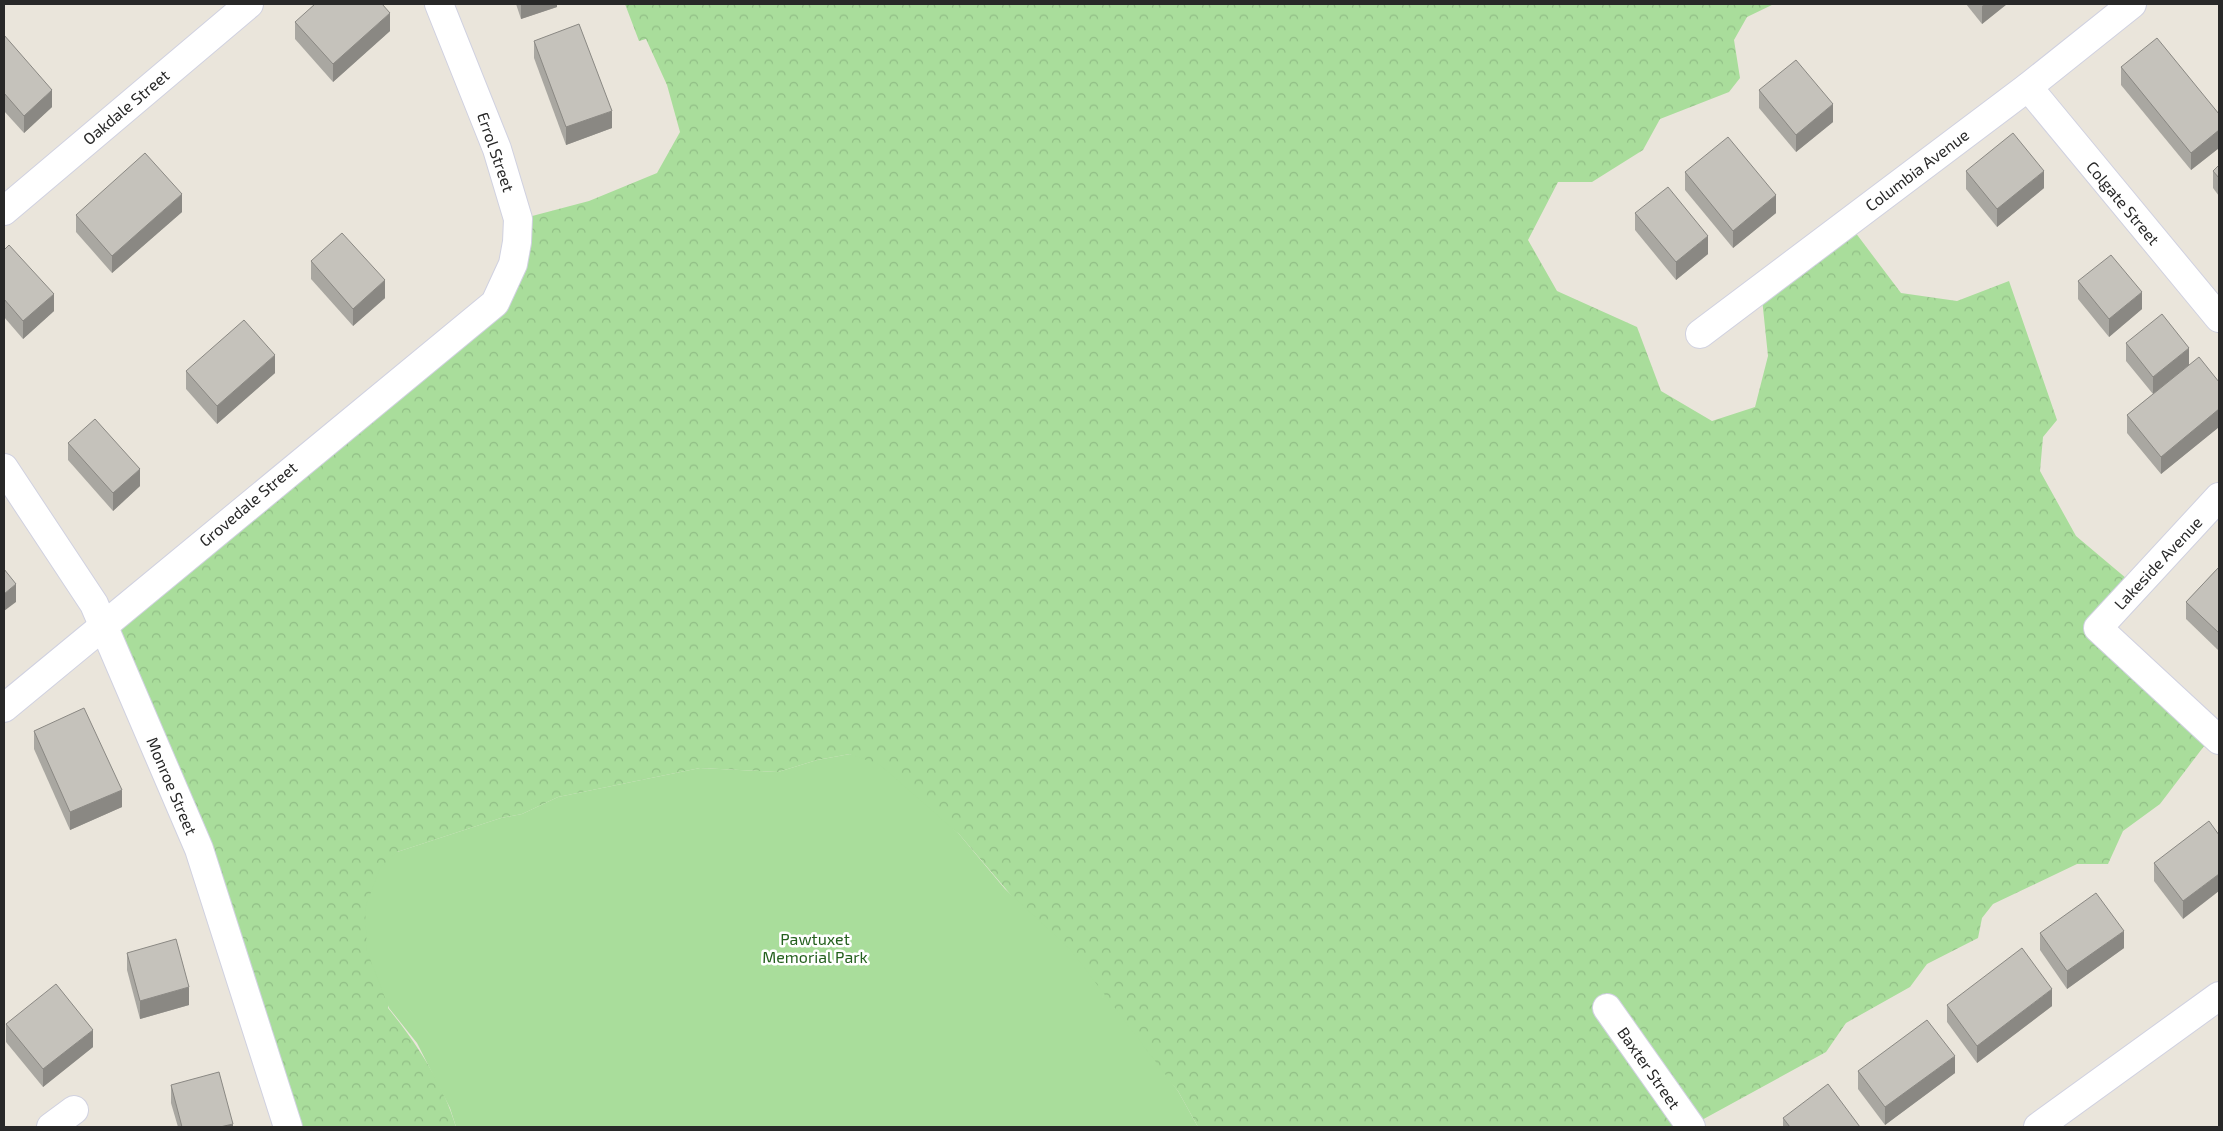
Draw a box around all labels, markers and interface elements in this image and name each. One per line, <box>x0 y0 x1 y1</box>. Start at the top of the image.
street label: Oakdale Street <box>79 65 173 148</box>
street label: Errol Street <box>474 109 519 194</box>
street label: Columbia Avenue <box>1861 124 1972 215</box>
street label: Colgate Street <box>2083 157 2164 248</box>
street label: Grovedale Street <box>195 457 300 550</box>
street label: Lakeside Avenue <box>2110 512 2206 613</box>
street label: Monroe Street <box>143 734 202 838</box>
park label: Pawtuxet Memorial Park <box>762 929 868 966</box>
street label: Baxter Street <box>1614 1023 1685 1112</box>

